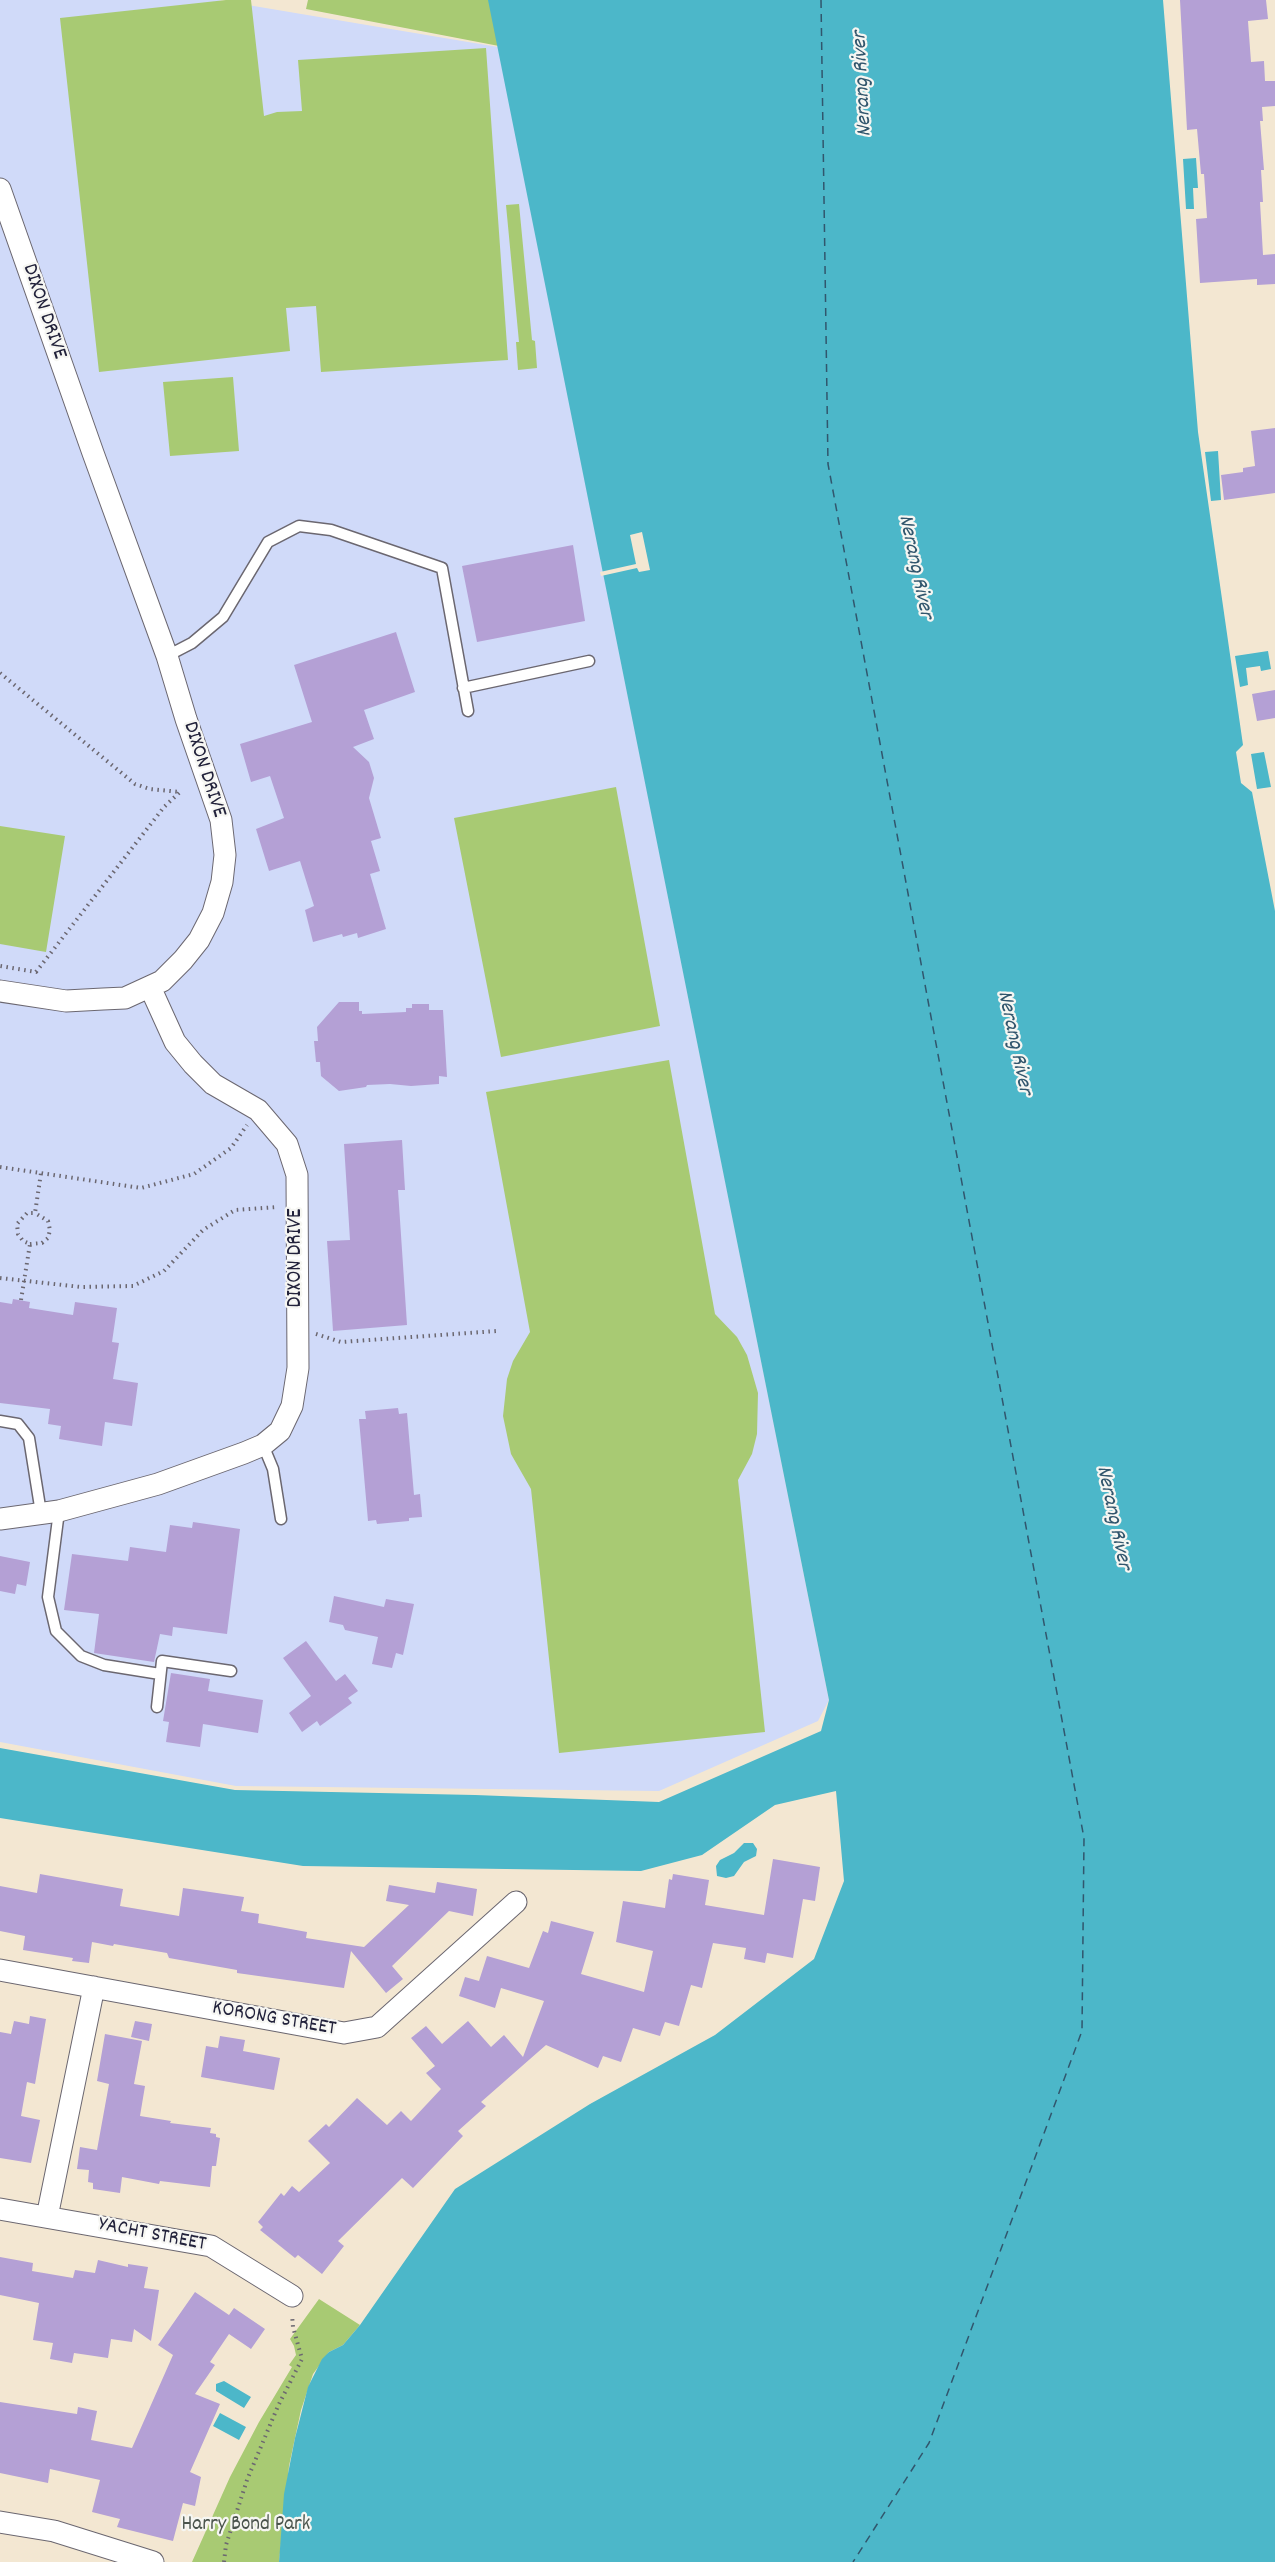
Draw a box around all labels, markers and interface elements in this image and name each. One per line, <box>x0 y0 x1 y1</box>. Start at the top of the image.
water label: Nerang River <box>848 31 880 137</box>
street label: DIXON DRIVE <box>15 261 71 363</box>
water label: Nerang River <box>890 513 938 621</box>
street label: DIXON DRIVE <box>176 719 230 821</box>
water label: Nerang River <box>989 989 1037 1097</box>
street label: DIXON DRIVE <box>284 1208 310 1308</box>
water label: Nerang River <box>1088 1464 1136 1572</box>
street label: KORONG STREET <box>210 1997 338 2043</box>
street label: YACHT STREET <box>96 2213 208 2259</box>
park label: Harry Bond Park <box>182 2513 310 2539</box>

